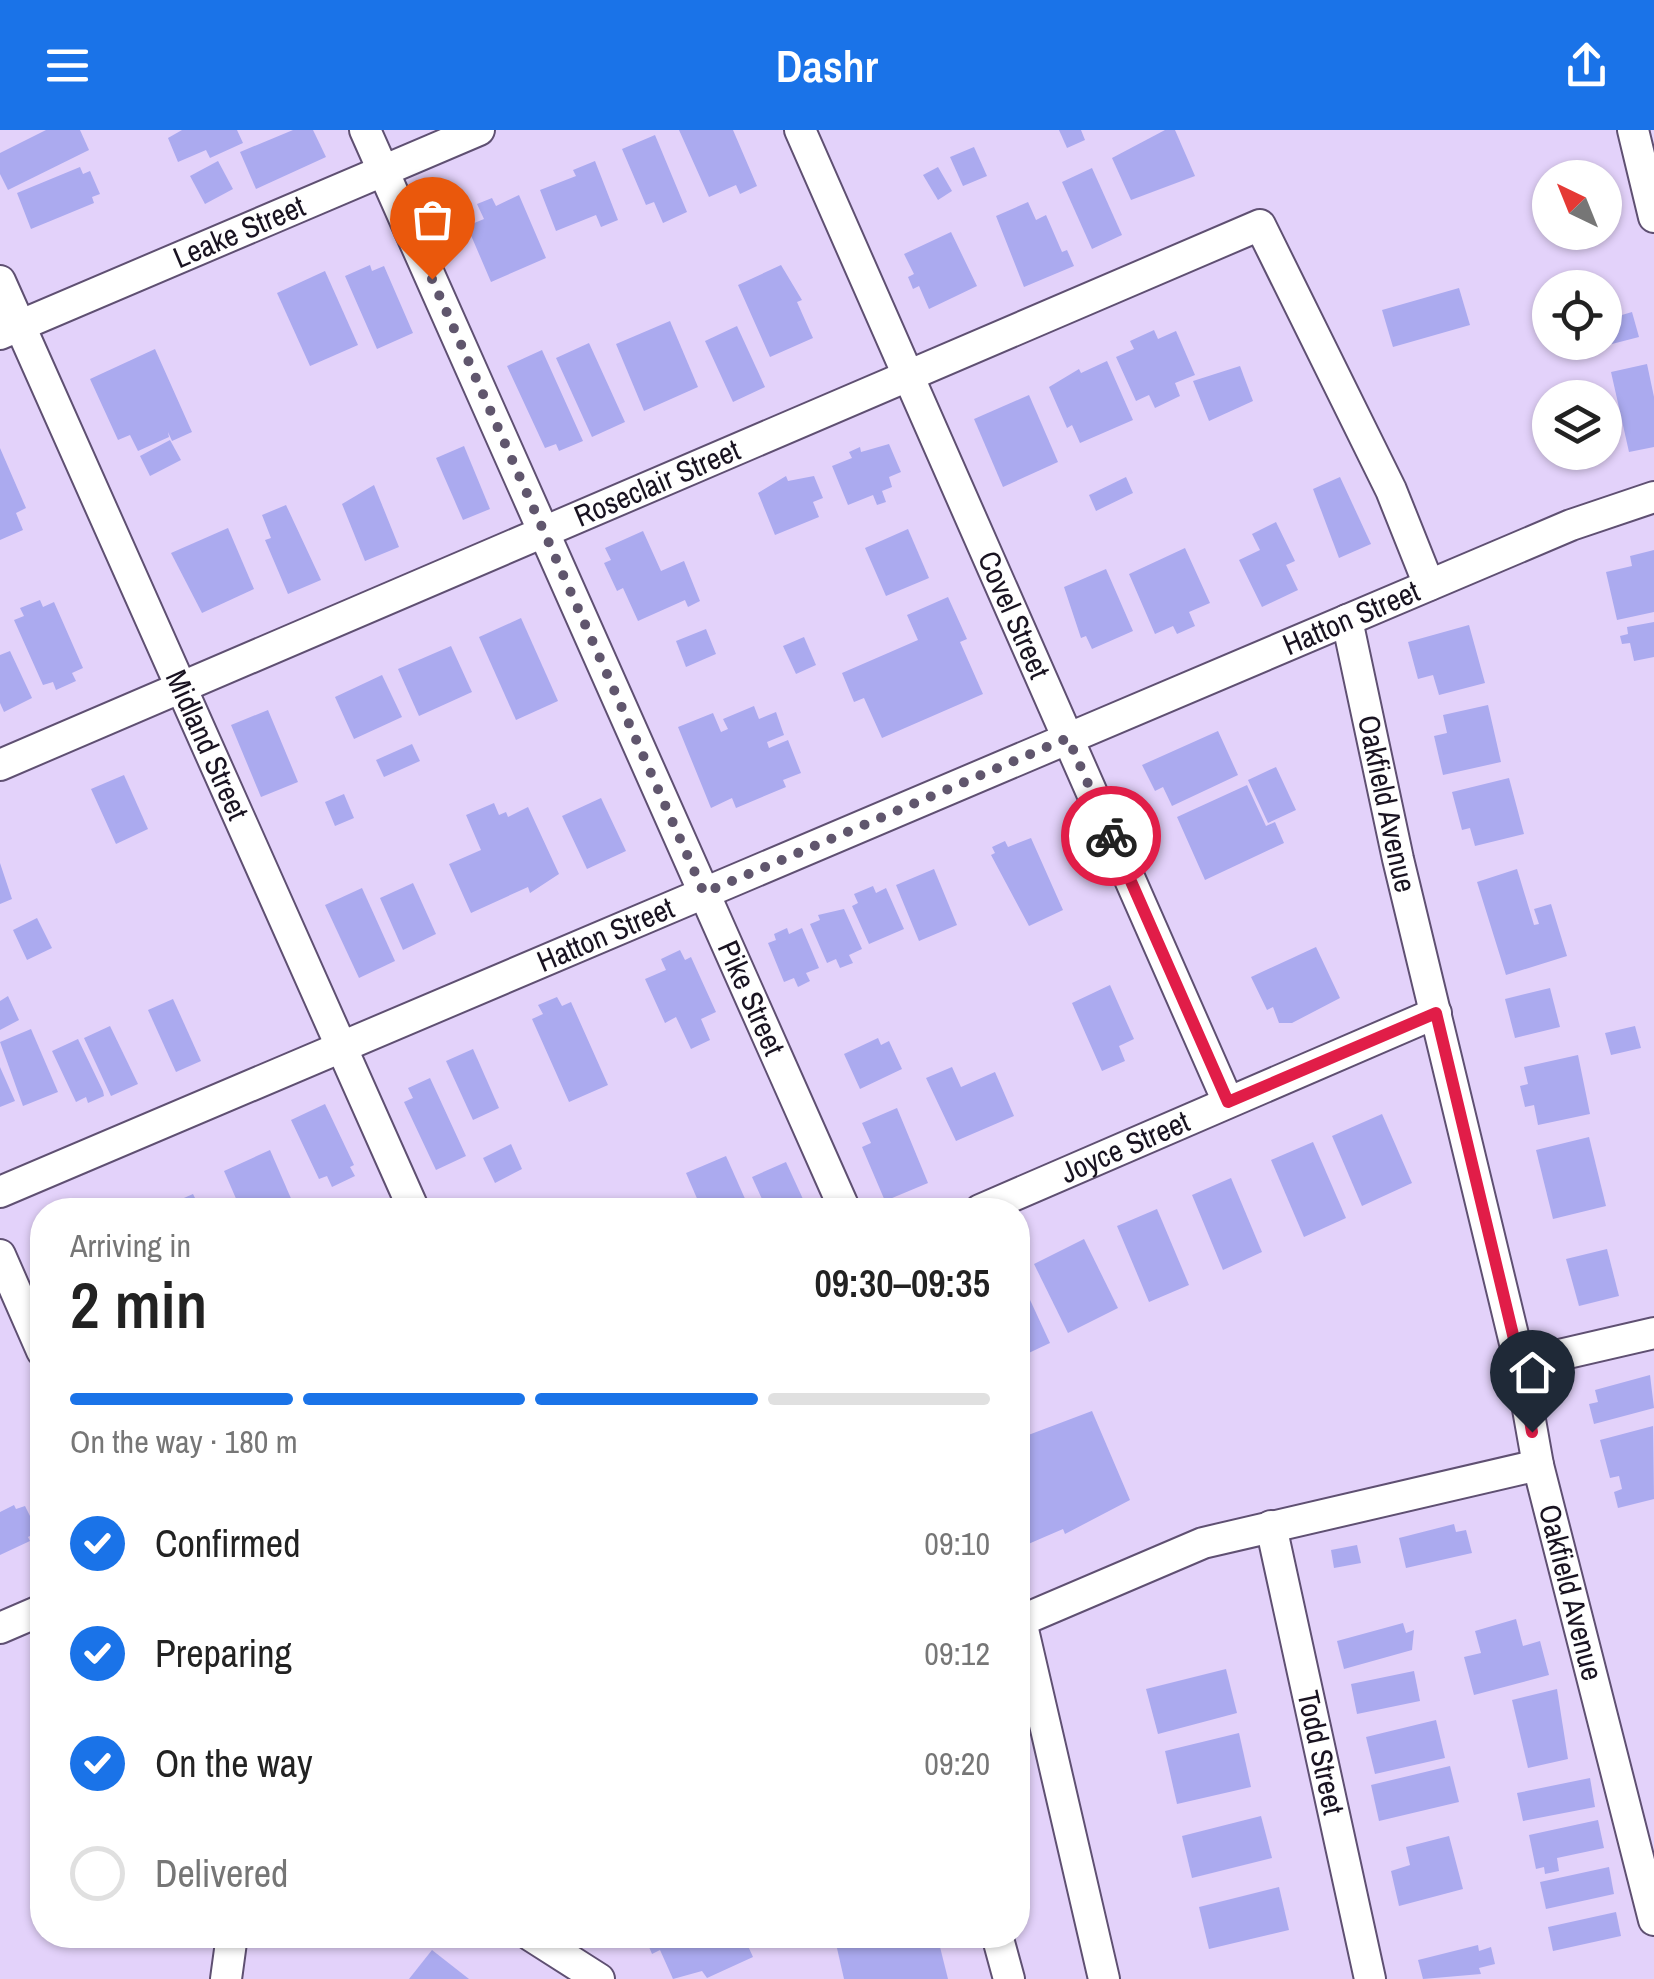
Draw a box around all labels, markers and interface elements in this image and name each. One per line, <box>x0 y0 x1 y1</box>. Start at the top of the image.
text: Dashr <box>776 35 878 96</box>
icon: menu <box>40 38 95 93</box>
icon: share <box>1559 38 1614 93</box>
north arrow <box>1532 160 1622 250</box>
map controls <box>1532 160 1622 470</box>
pin <box>390 177 475 280</box>
street label: Leake Street <box>167 185 311 277</box>
icon: bag <box>405 192 460 247</box>
button: locate <box>1532 270 1622 360</box>
button: layers <box>1532 380 1622 470</box>
street label: Roseclair Street <box>568 429 746 536</box>
street label: Covel Street <box>969 545 1060 685</box>
street label: Hatton Street <box>1276 571 1426 664</box>
street label: Midland Street <box>157 663 259 826</box>
street label: Oakfield Avenue <box>1349 711 1426 896</box>
courier <box>1061 786 1161 886</box>
icon: bike <box>1084 809 1139 864</box>
street label: Hatton Street <box>531 887 680 981</box>
street label: Pike Street <box>709 934 795 1062</box>
street label: Joyce Street <box>1054 1101 1196 1192</box>
text: Arriving in <box>70 1224 191 1267</box>
text: 09:30–09:35 <box>814 1258 990 1309</box>
text: 2 min <box>70 1261 207 1348</box>
pin <box>1490 1330 1575 1433</box>
icon: home <box>1505 1345 1560 1400</box>
text: On the way · 180 m <box>70 1420 298 1463</box>
street label: Oakfield Avenue <box>1530 1500 1613 1684</box>
icon: check <box>70 1516 125 1571</box>
text: Confirmed <box>155 1518 300 1569</box>
text: 09:10 <box>924 1522 990 1565</box>
icon: check <box>70 1626 125 1681</box>
text: Preparing <box>155 1628 292 1679</box>
text: 09:12 <box>924 1632 990 1675</box>
street label: Todd Street <box>1289 1687 1355 1818</box>
icon: check <box>70 1736 125 1791</box>
text: On the way <box>155 1738 313 1789</box>
text: 09:20 <box>924 1742 990 1785</box>
text: Delivered <box>155 1848 288 1899</box>

